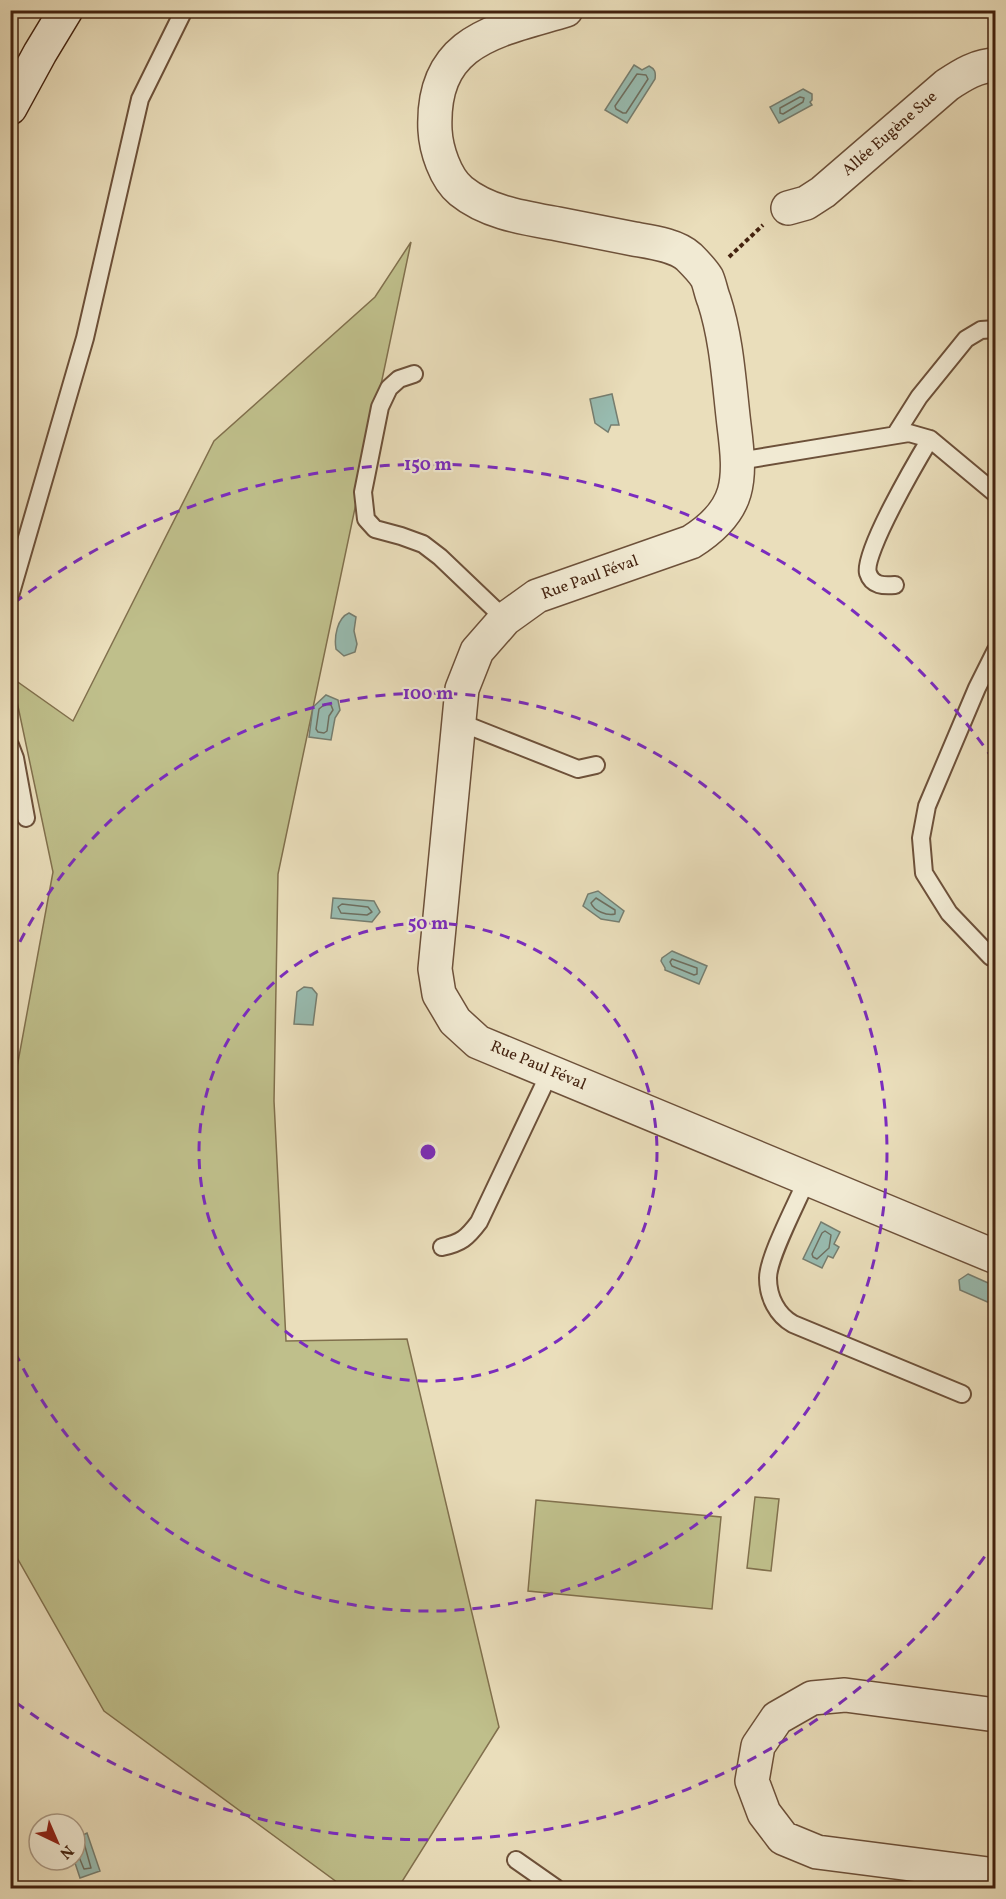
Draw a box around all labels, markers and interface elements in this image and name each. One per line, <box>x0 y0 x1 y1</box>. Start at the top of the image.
street label: Allée Eugène Sue <box>838 87 942 181</box>
text: 150 m <box>404 453 452 478</box>
street label: Rue Paul Féval <box>538 550 642 606</box>
text: 100 m <box>403 682 453 707</box>
text: 50 m <box>408 912 448 937</box>
street label: Rue Paul Féval <box>487 1036 589 1096</box>
centre of rings <box>418 1142 438 1162</box>
north arrow <box>27 1812 87 1872</box>
text: N <box>54 1839 78 1864</box>

